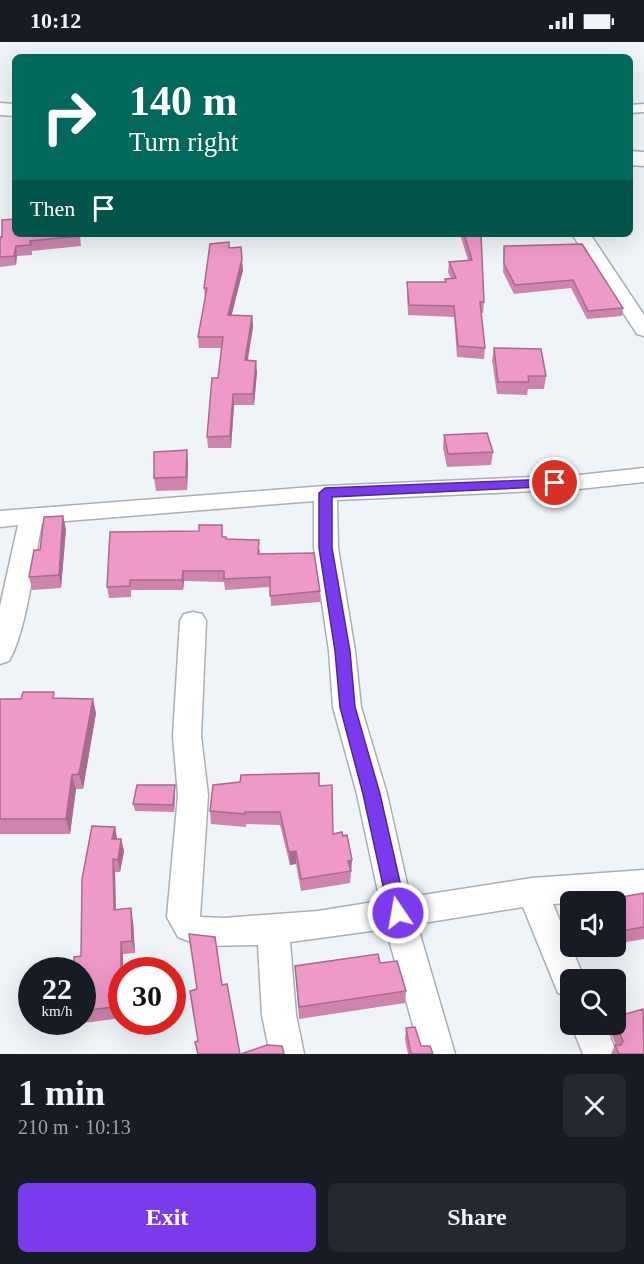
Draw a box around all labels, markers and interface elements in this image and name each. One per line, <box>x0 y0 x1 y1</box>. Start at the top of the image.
text: 10:12 <box>30 8 81 33</box>
icon: right <box>30 78 108 156</box>
text: 140 m <box>129 78 238 124</box>
text: Turn right <box>129 127 238 157</box>
icon: arrive <box>87 192 120 225</box>
text: Then <box>30 196 75 221</box>
pin <box>529 457 580 508</box>
icon: arrive <box>538 466 571 499</box>
position arrow <box>366 881 430 945</box>
map controls <box>560 891 626 1035</box>
button: sound <box>560 891 626 957</box>
speed limit sign: 30 <box>108 957 186 1035</box>
button: search <box>560 969 626 1035</box>
text: 22 <box>42 972 72 1005</box>
text: km/h <box>42 1003 72 1019</box>
text: 1 min <box>18 1073 105 1113</box>
button: close <box>563 1074 626 1137</box>
text: 210 m · 10:13 <box>18 1116 131 1138</box>
button: Exit <box>18 1183 316 1252</box>
button: Share <box>328 1183 626 1252</box>

